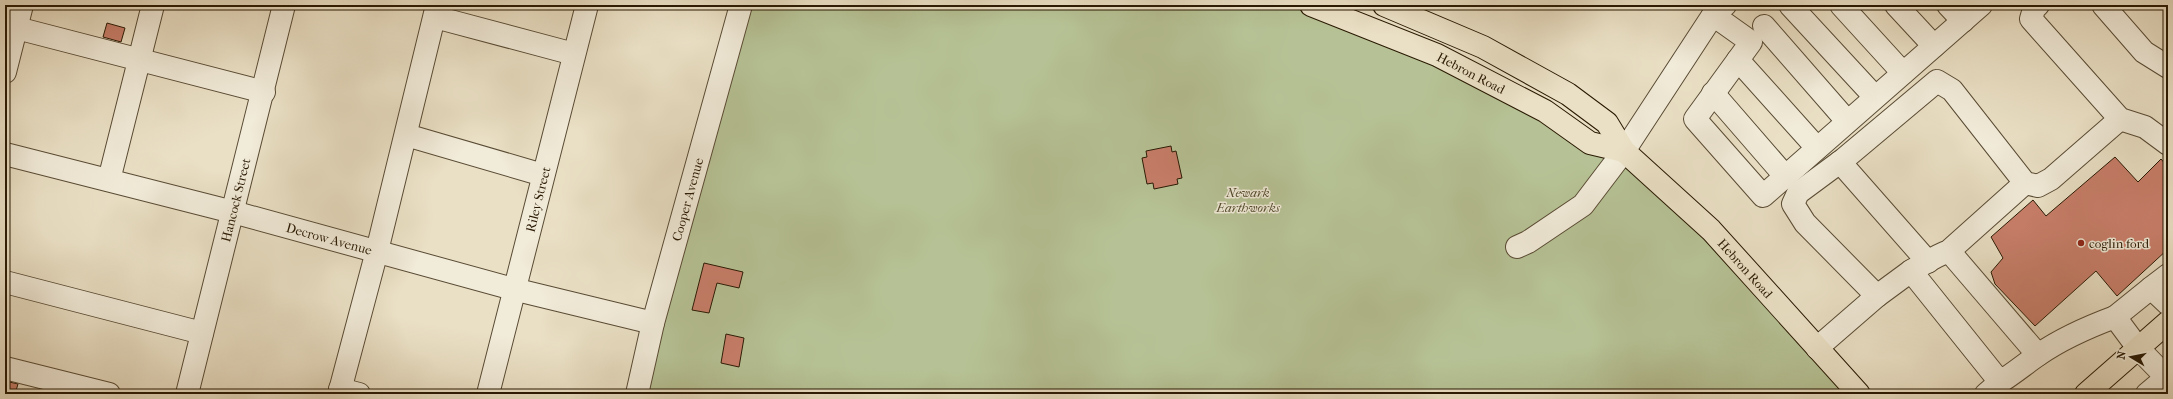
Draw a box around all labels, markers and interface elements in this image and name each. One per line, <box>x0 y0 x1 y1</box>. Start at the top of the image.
street label: Hebron Road <box>1434 49 1508 97</box>
street label: Hancock Street <box>218 156 254 243</box>
street label: Cooper Avenue <box>669 156 707 243</box>
street label: Riley Street <box>523 165 554 234</box>
park label: Newark Earthworks <box>1215 185 1281 215</box>
street label: Decrow Avenue <box>284 220 374 258</box>
street label: Hebron Road <box>1715 236 1776 302</box>
place label: coglin ford <box>2089 236 2150 251</box>
marker: coglin ford <box>2076 238 2086 248</box>
north arrow <box>2111 337 2151 377</box>
text: N <box>2115 349 2129 361</box>

